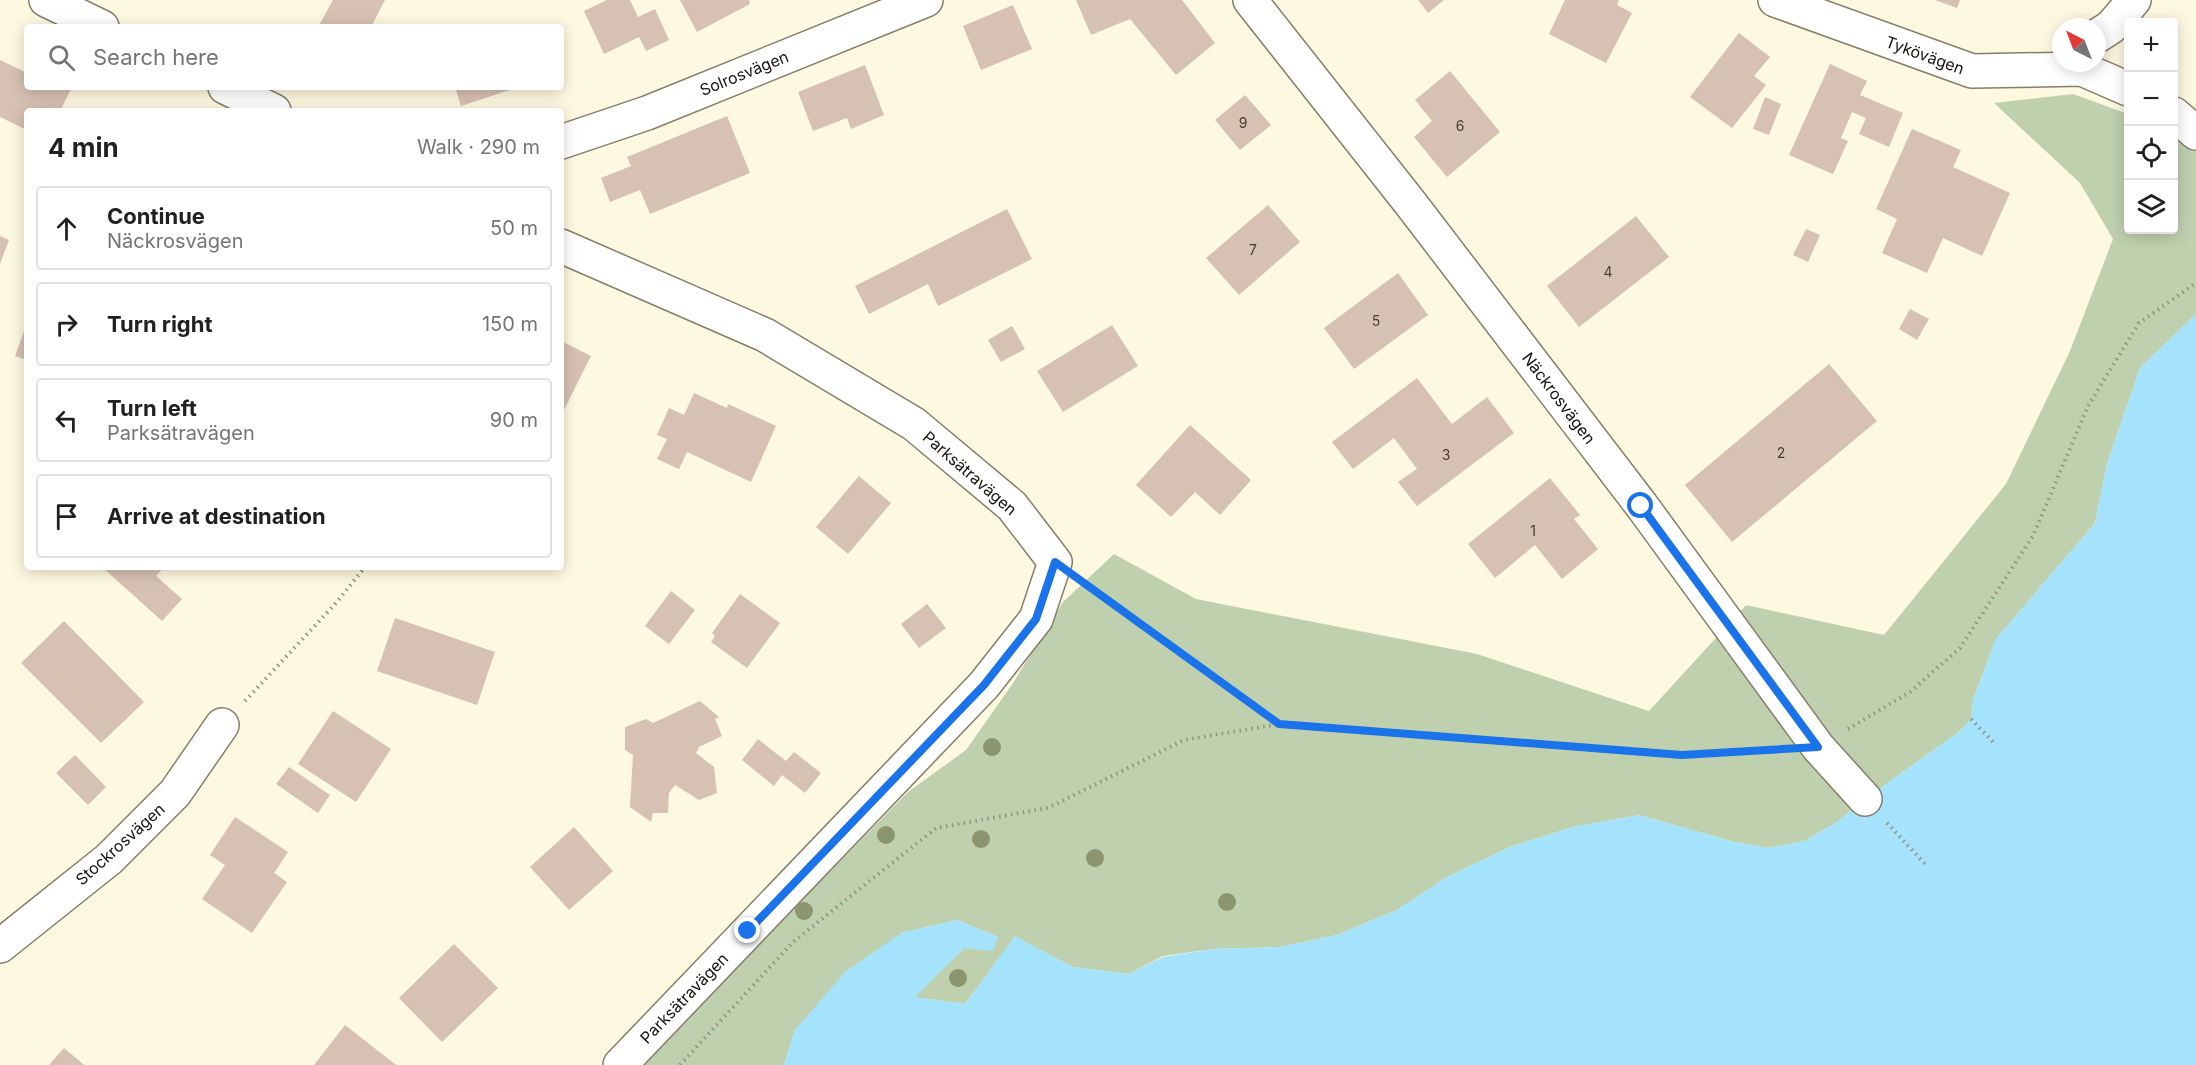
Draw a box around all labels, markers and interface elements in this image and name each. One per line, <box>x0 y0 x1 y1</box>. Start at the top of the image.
north arrow <box>2052 18 2106 72</box>
map controls <box>2124 18 2178 234</box>
button: + <box>2124 18 2178 72</box>
search box <box>24 24 564 90</box>
street label: Tykövägen <box>1883 31 1967 79</box>
icon: search <box>45 41 78 74</box>
text: Search here <box>93 44 219 70</box>
street label: Solrosvägen <box>697 46 791 100</box>
button: − <box>2124 72 2178 126</box>
house number: 9 <box>1239 114 1247 131</box>
house number: 6 <box>1456 117 1464 134</box>
button: locate <box>2124 126 2178 180</box>
text: 4 min <box>48 132 119 163</box>
text: Walk · 290 m <box>417 135 540 159</box>
button: layers <box>2124 180 2178 234</box>
text: Continue <box>107 203 205 229</box>
icon: ahead <box>50 212 83 245</box>
text: 50 m <box>490 216 538 240</box>
text: Näckrosvägen <box>107 229 244 253</box>
house number: 7 <box>1249 241 1257 258</box>
house number: 4 <box>1603 263 1613 280</box>
icon: right <box>50 308 83 341</box>
text: Turn right <box>107 311 213 337</box>
text: 150 m <box>482 312 538 336</box>
house number: 5 <box>1372 312 1380 329</box>
street label: Näckrosvägen <box>1518 348 1600 448</box>
text: Turn left <box>107 395 197 421</box>
icon: left <box>50 404 83 437</box>
text: 90 m <box>490 408 538 432</box>
text: Parksätravägen <box>107 421 255 445</box>
street label: Parksätravägen <box>919 427 1021 519</box>
house number: 2 <box>1777 444 1785 461</box>
house number: 3 <box>1442 446 1450 463</box>
route start <box>1627 492 1653 518</box>
icon: arrive <box>50 500 83 533</box>
text: Arrive at destination <box>107 503 326 529</box>
house number: 1 <box>1530 522 1536 539</box>
street label: Stockrosvägen <box>71 799 169 889</box>
route end <box>734 917 760 943</box>
street label: Parksätravägen <box>636 949 732 1047</box>

